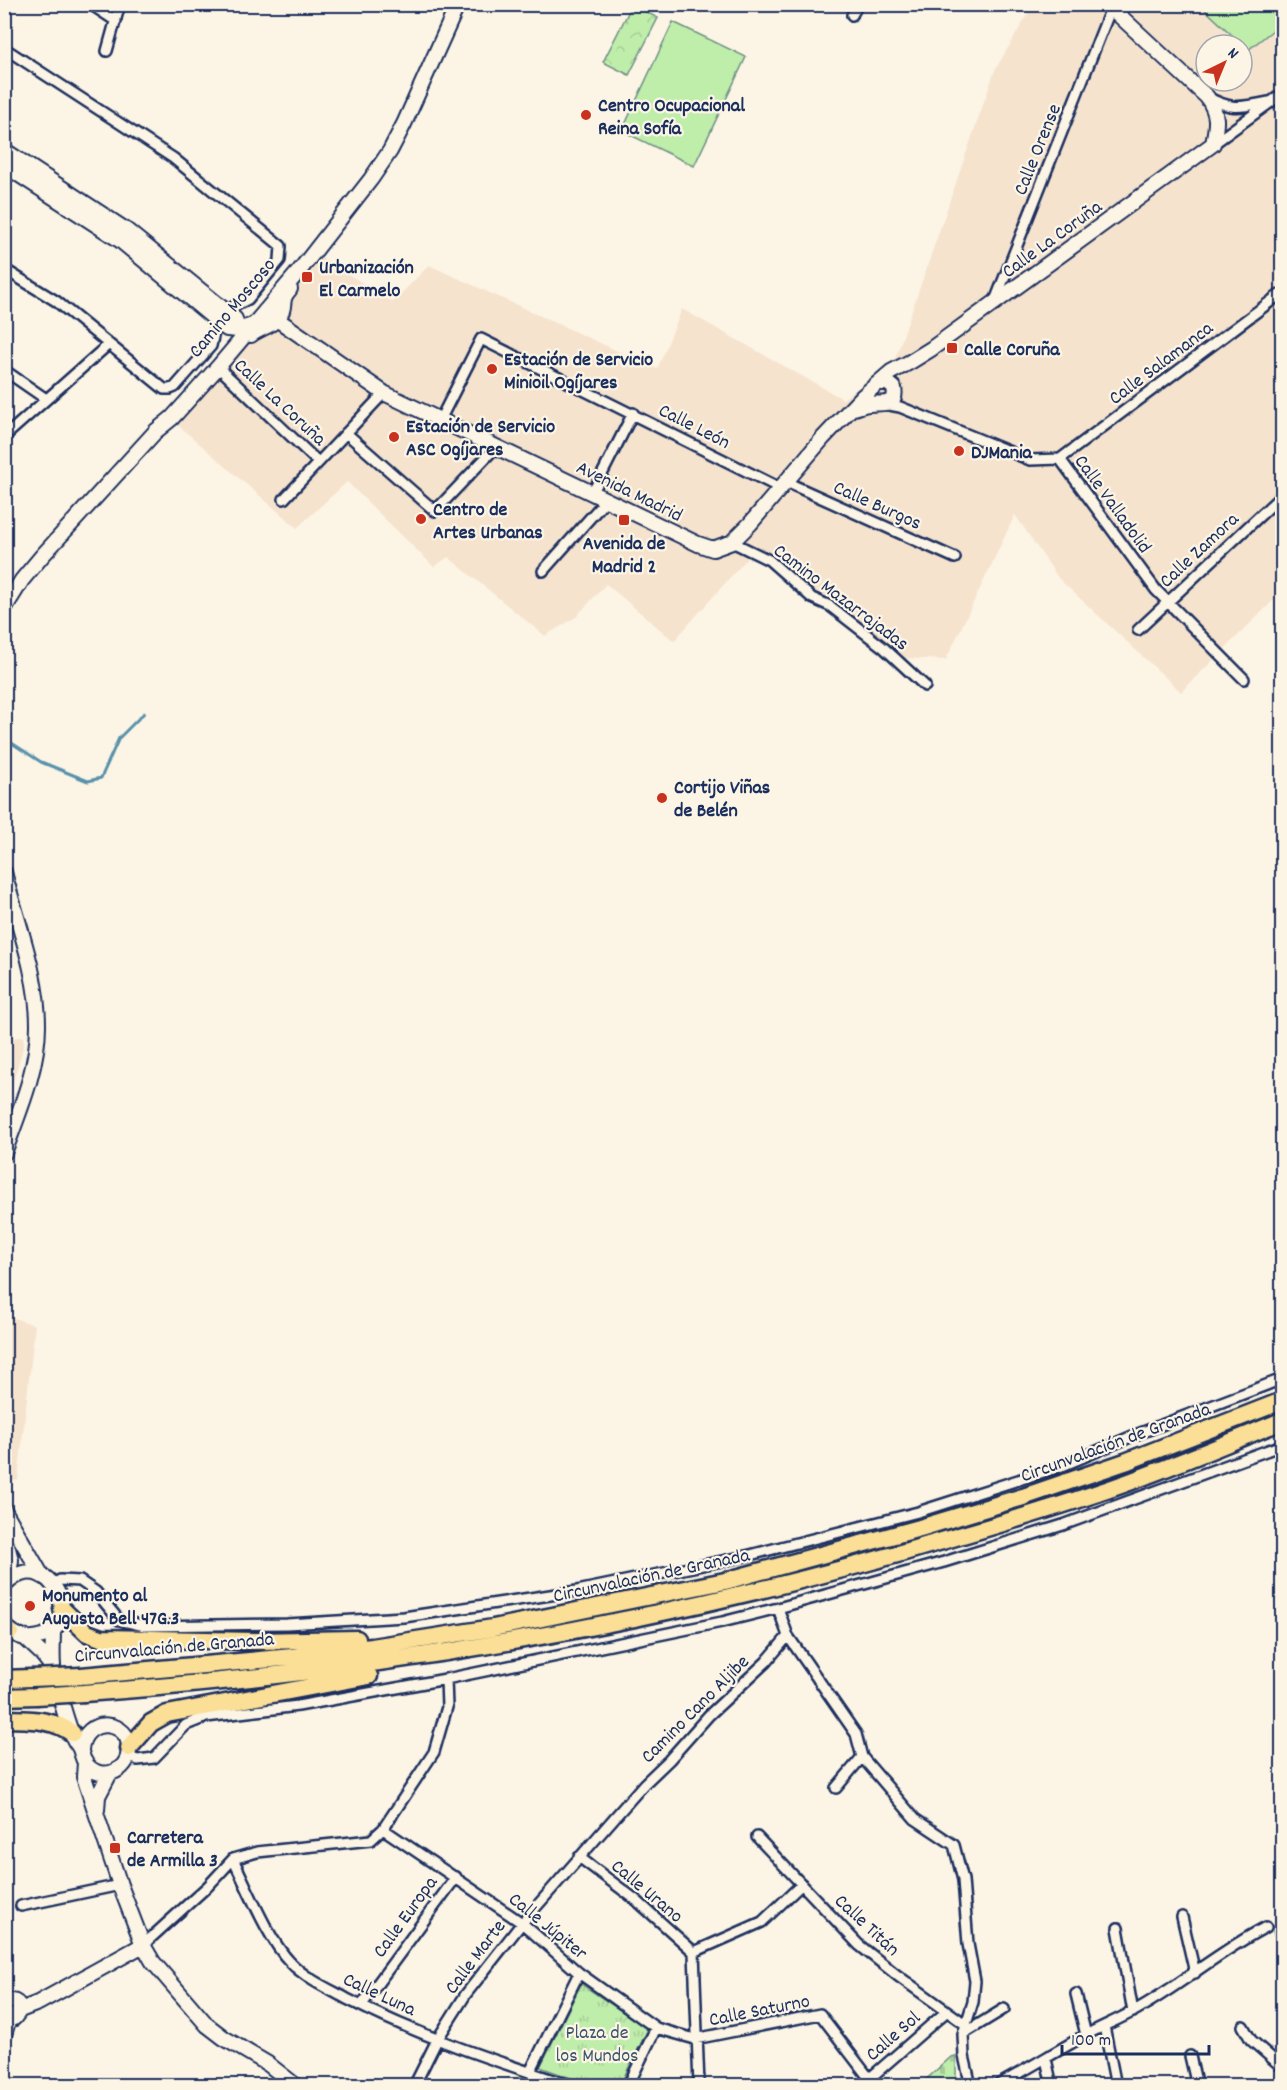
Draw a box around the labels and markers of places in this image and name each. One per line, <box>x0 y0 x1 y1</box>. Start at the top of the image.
place label: Centro Ocupacional Reina Sofía <box>598 93 745 144</box>
marker: Centro Ocupacional Reina Sofía <box>579 108 593 122</box>
place label: Urbanización El Carmelo <box>319 255 414 306</box>
marker: Urbanización El Carmelo <box>300 270 314 284</box>
place label: Calle Coruña <box>964 337 1060 365</box>
marker: Calle Coruña <box>945 341 959 355</box>
place label: Estación de Servicio Minioil Ogíjares <box>504 347 653 398</box>
marker: Estación de Servicio Minioil Ogíjares <box>485 362 499 376</box>
place label: Estación de Servicio ASC Ogíjares <box>406 414 555 465</box>
marker: Estación de Servicio ASC Ogíjares <box>387 430 401 444</box>
place label: DJMania <box>971 440 1033 468</box>
marker: DJMania <box>952 444 966 458</box>
place label: Centro de Artes Urbanas <box>433 497 543 548</box>
marker: Centro de Artes Urbanas <box>414 512 428 526</box>
marker: Avenida de Madrid 2 <box>617 513 631 527</box>
place label: Avenida de Madrid 2 <box>583 531 665 582</box>
place label: Cortijo Viñas de Belén <box>674 775 770 826</box>
marker: Cortijo Viñas de Belén <box>655 791 669 805</box>
place label: Monumento al Augusta Bell 47G.3 <box>42 1583 179 1634</box>
marker: Monumento al Augusta Bell 47G.3 <box>23 1599 37 1613</box>
place label: Carretera de Armilla 3 <box>127 1825 218 1876</box>
marker: Carretera de Armilla 3 <box>108 1841 122 1855</box>

